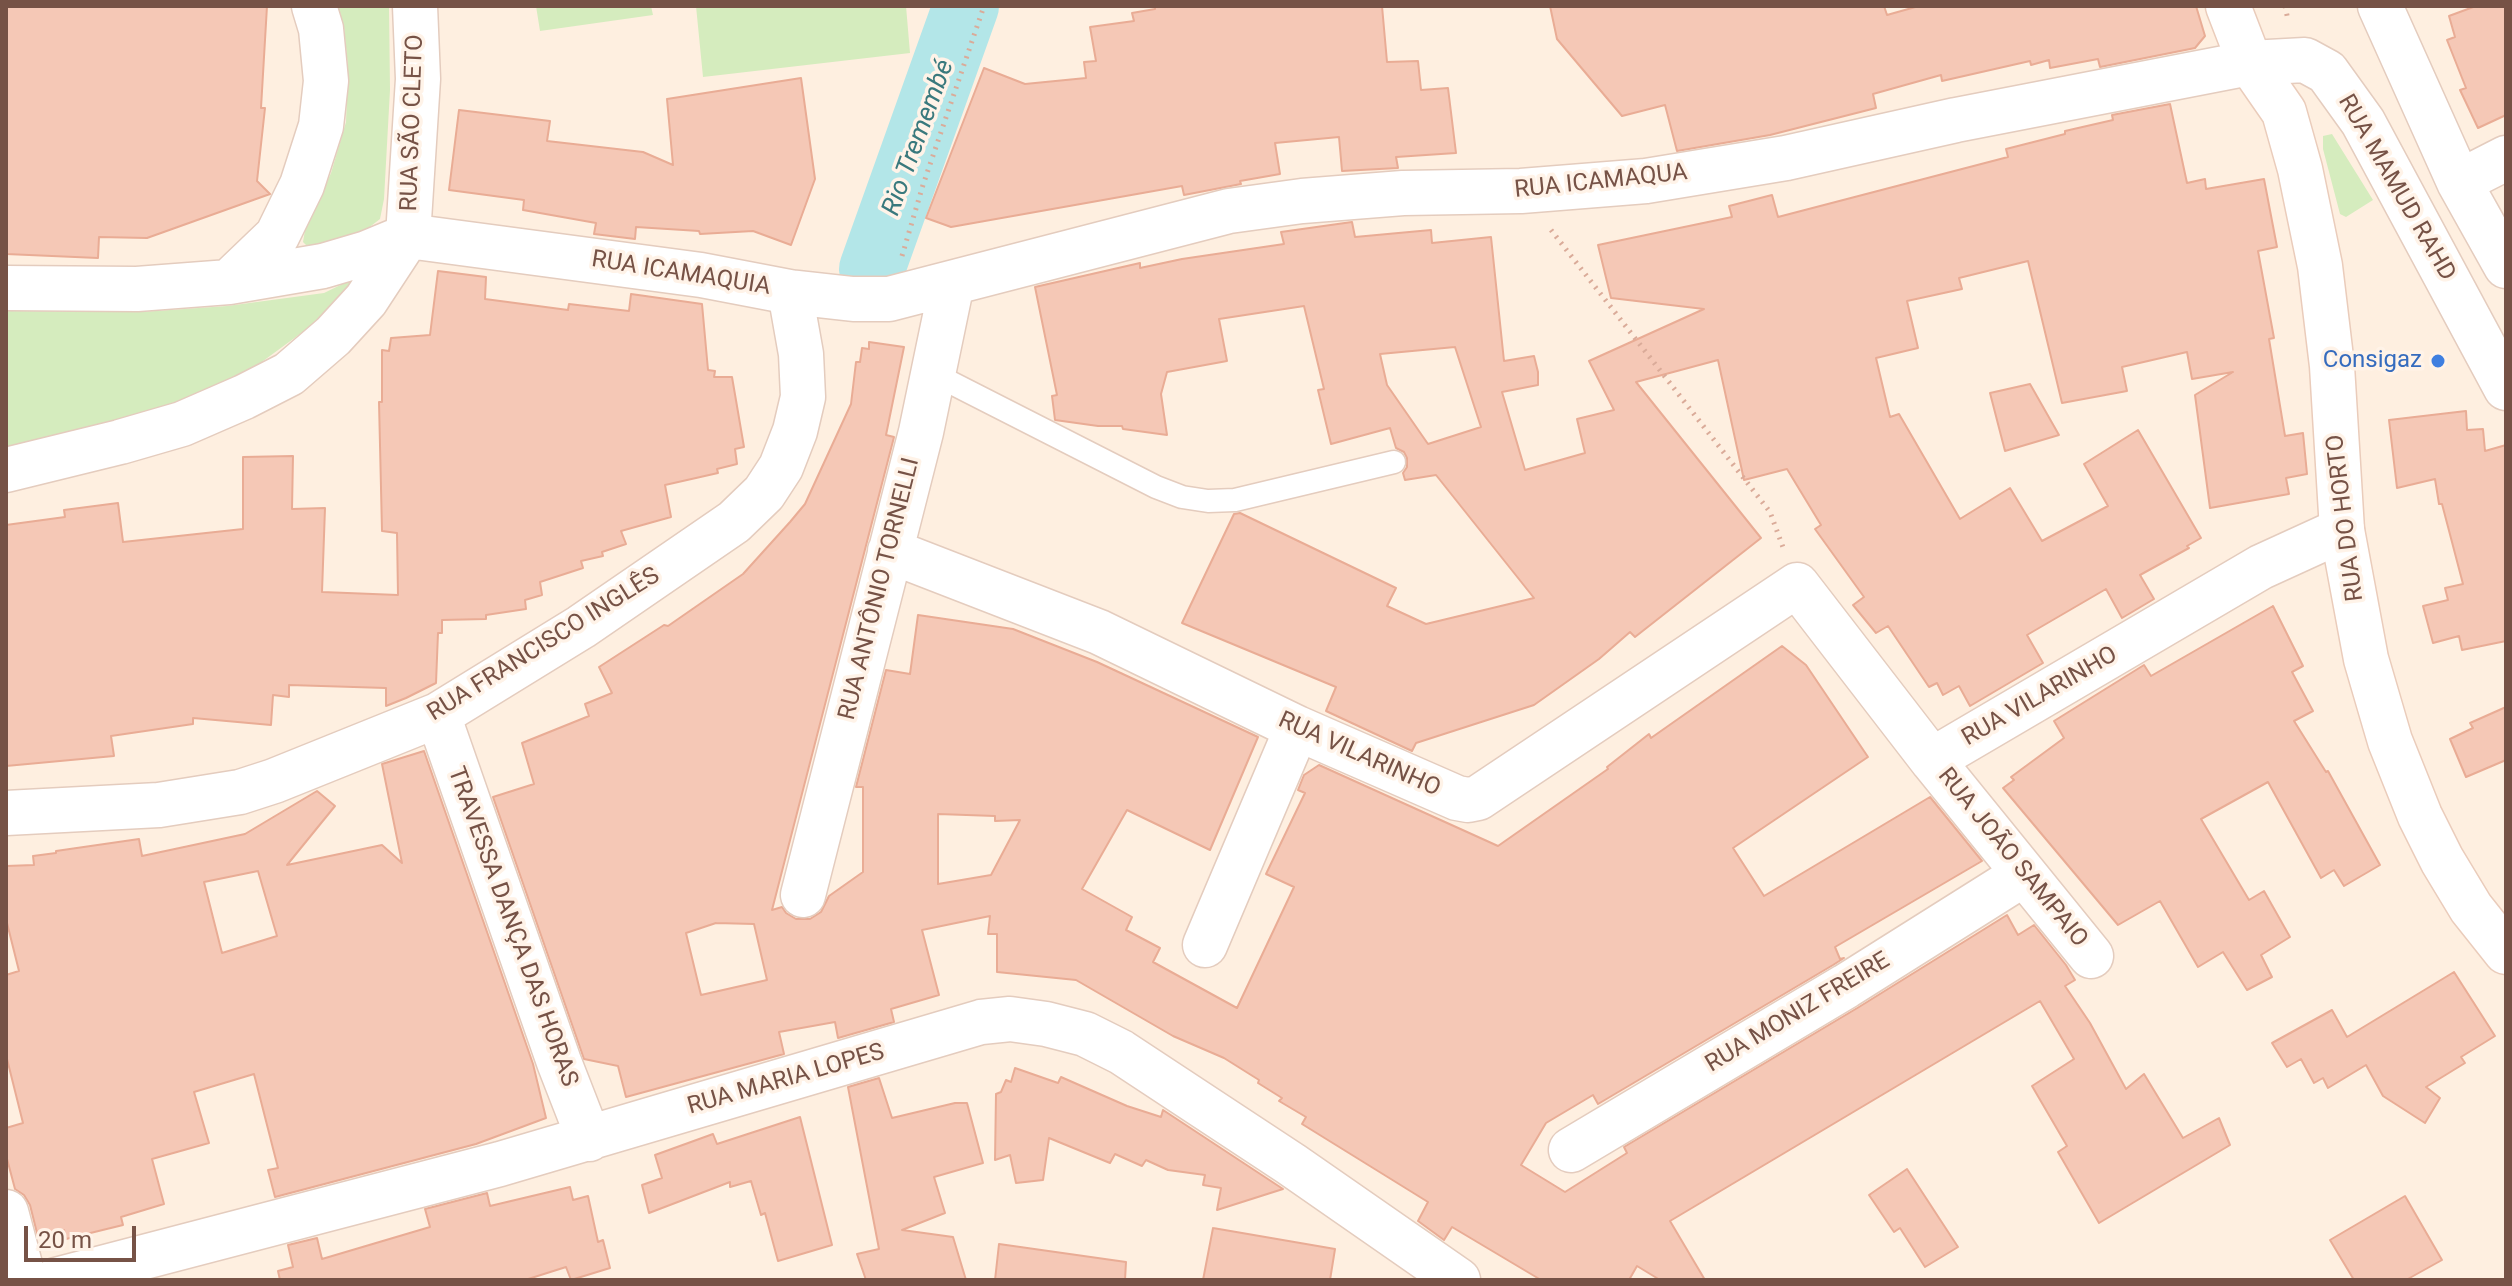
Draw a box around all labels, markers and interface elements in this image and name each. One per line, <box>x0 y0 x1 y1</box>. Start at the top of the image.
street label: RUA SÃO CLETO <box>396 34 430 212</box>
water label: Rio Tremembé <box>876 56 962 220</box>
street label: RUA MAMUD RAHD <box>2331 90 2461 286</box>
street label: RUA ICAMAQUA <box>1513 159 1689 205</box>
street label: RUA ICAMAQUIA <box>590 246 772 302</box>
place label: Consigaz <box>2323 347 2422 375</box>
marker: Consigaz <box>2429 352 2447 370</box>
street label: RUA DO HORTO <box>2321 433 2371 603</box>
street label: RUA ANTÔNIO TORNELLI <box>833 455 927 723</box>
street label: RUA FRANCISCO INGLÊS <box>423 562 665 728</box>
street label: RUA VILARINHO <box>1957 641 2123 753</box>
street label: RUA VILARINHO <box>1273 706 1445 804</box>
street label: TRAVESSA DANÇA DAS HORAS <box>441 763 583 1091</box>
street label: RUA JOÃO SAMPAIO <box>1931 763 2093 953</box>
street label: RUA MONIZ FREIRE <box>1701 947 1895 1079</box>
street label: RUA MARIA LOPES <box>684 1038 888 1122</box>
scale bar <box>28 1210 140 1260</box>
text: 20 m <box>38 1226 92 1254</box>

